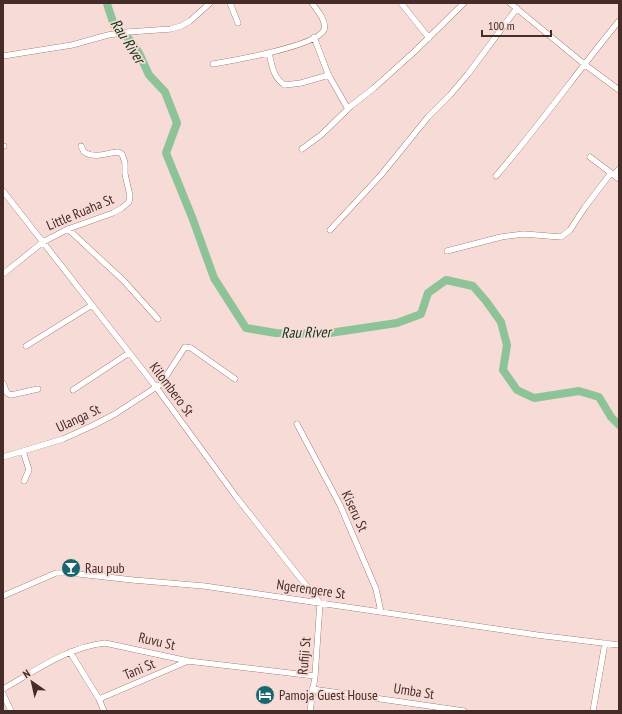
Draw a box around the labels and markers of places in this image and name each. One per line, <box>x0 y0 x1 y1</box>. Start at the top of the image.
bar icon: Rau pub <box>60 557 82 579</box>
place label: Rau pub <box>85 559 125 577</box>
hotel icon: Pamoja Guest House <box>254 684 276 706</box>
place label: Pamoja Guest House <box>279 686 378 704</box>

